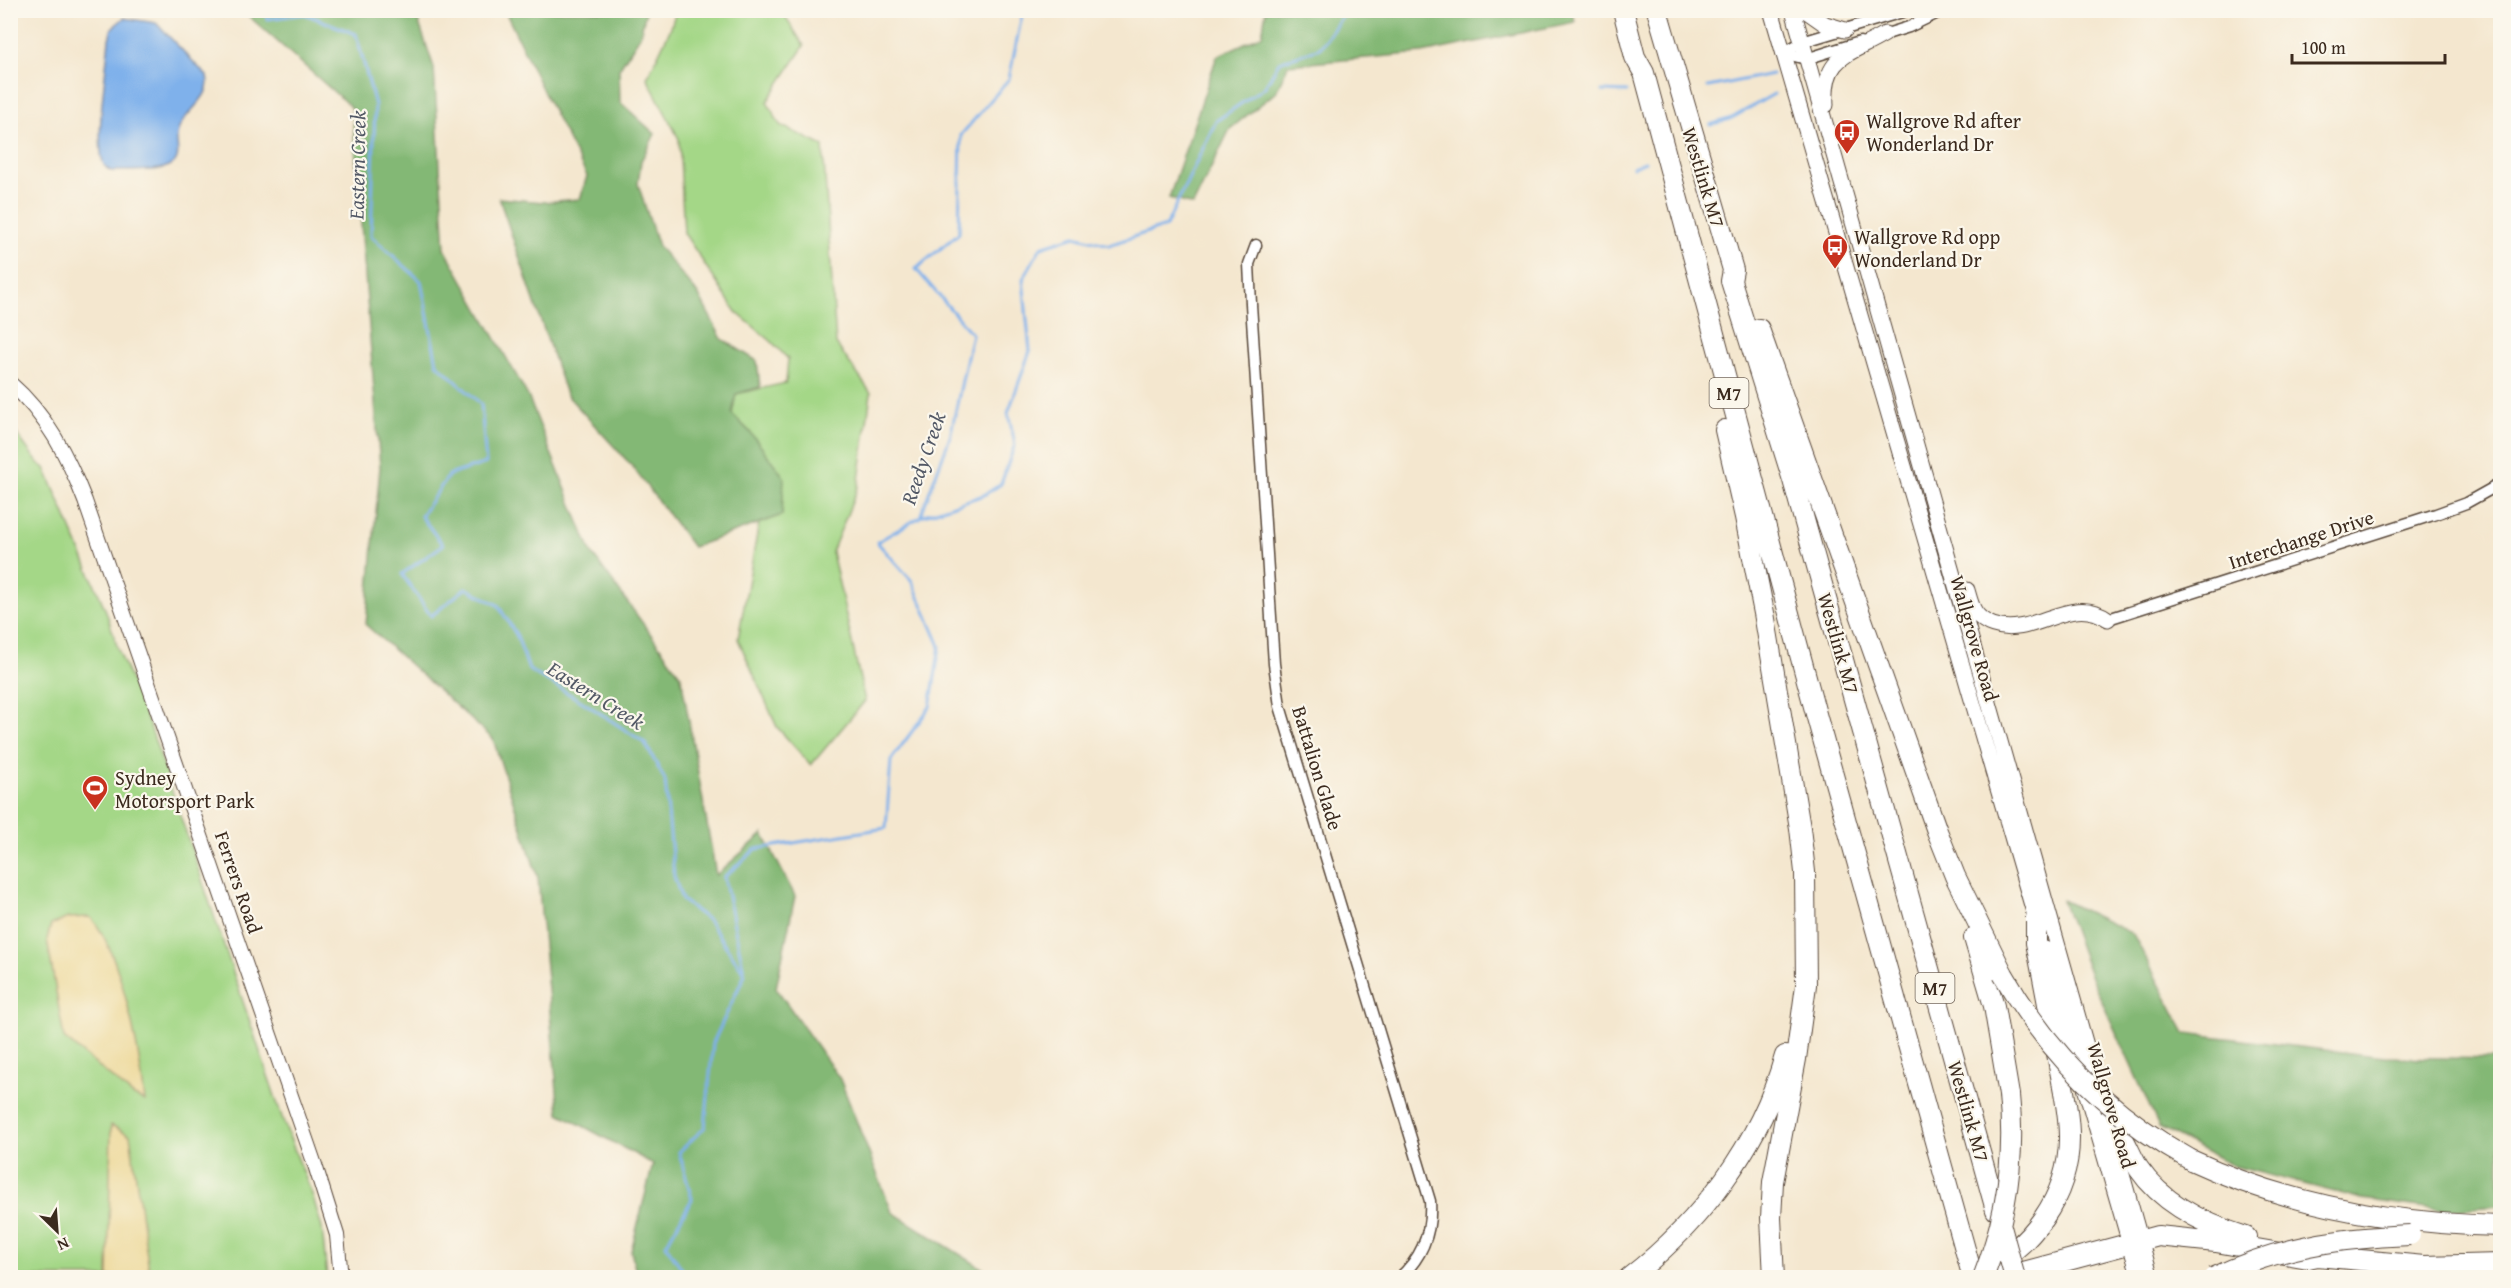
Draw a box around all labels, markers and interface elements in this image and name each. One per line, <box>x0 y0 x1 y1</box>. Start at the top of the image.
scale bar <box>2292 27 2445 65</box>
text: 100 m <box>2301 34 2346 61</box>
place label: Wallgrove Rd after Wonderland Dr <box>1866 106 2021 158</box>
water label: Eastern Creek <box>341 110 373 221</box>
bus stop icon: Wallgrove Rd after Wonderland Dr <box>1832 117 1862 155</box>
street label: Westlink M7 <box>1675 123 1733 231</box>
place label: Wallgrove Rd opp Wonderland Dr <box>1854 222 2000 274</box>
bus stop icon: Wallgrove Rd opp Wonderland Dr <box>1820 232 1850 270</box>
road number: M7 <box>1710 378 1748 408</box>
water label: Reedy Creek <box>892 407 953 510</box>
street label: Interchange Drive <box>2225 502 2377 576</box>
street label: Wallgrove Road <box>1943 572 2007 705</box>
street label: Westlink M7 <box>1811 589 1867 697</box>
water label: Eastern Creek <box>541 652 651 737</box>
street label: Battalion Glade <box>1285 702 1351 834</box>
place label: Sydney Motorsport Park <box>115 763 255 815</box>
sports icon: Sydney Motorsport Park <box>80 773 110 811</box>
street label: Ferrers Road <box>208 827 270 937</box>
road number: M7 <box>1916 973 1954 1003</box>
street label: Wallgrove Road <box>2080 1039 2144 1172</box>
street label: Westlink M7 <box>1941 1057 1997 1165</box>
north arrow <box>27 1201 87 1261</box>
text: N <box>53 1231 73 1258</box>

